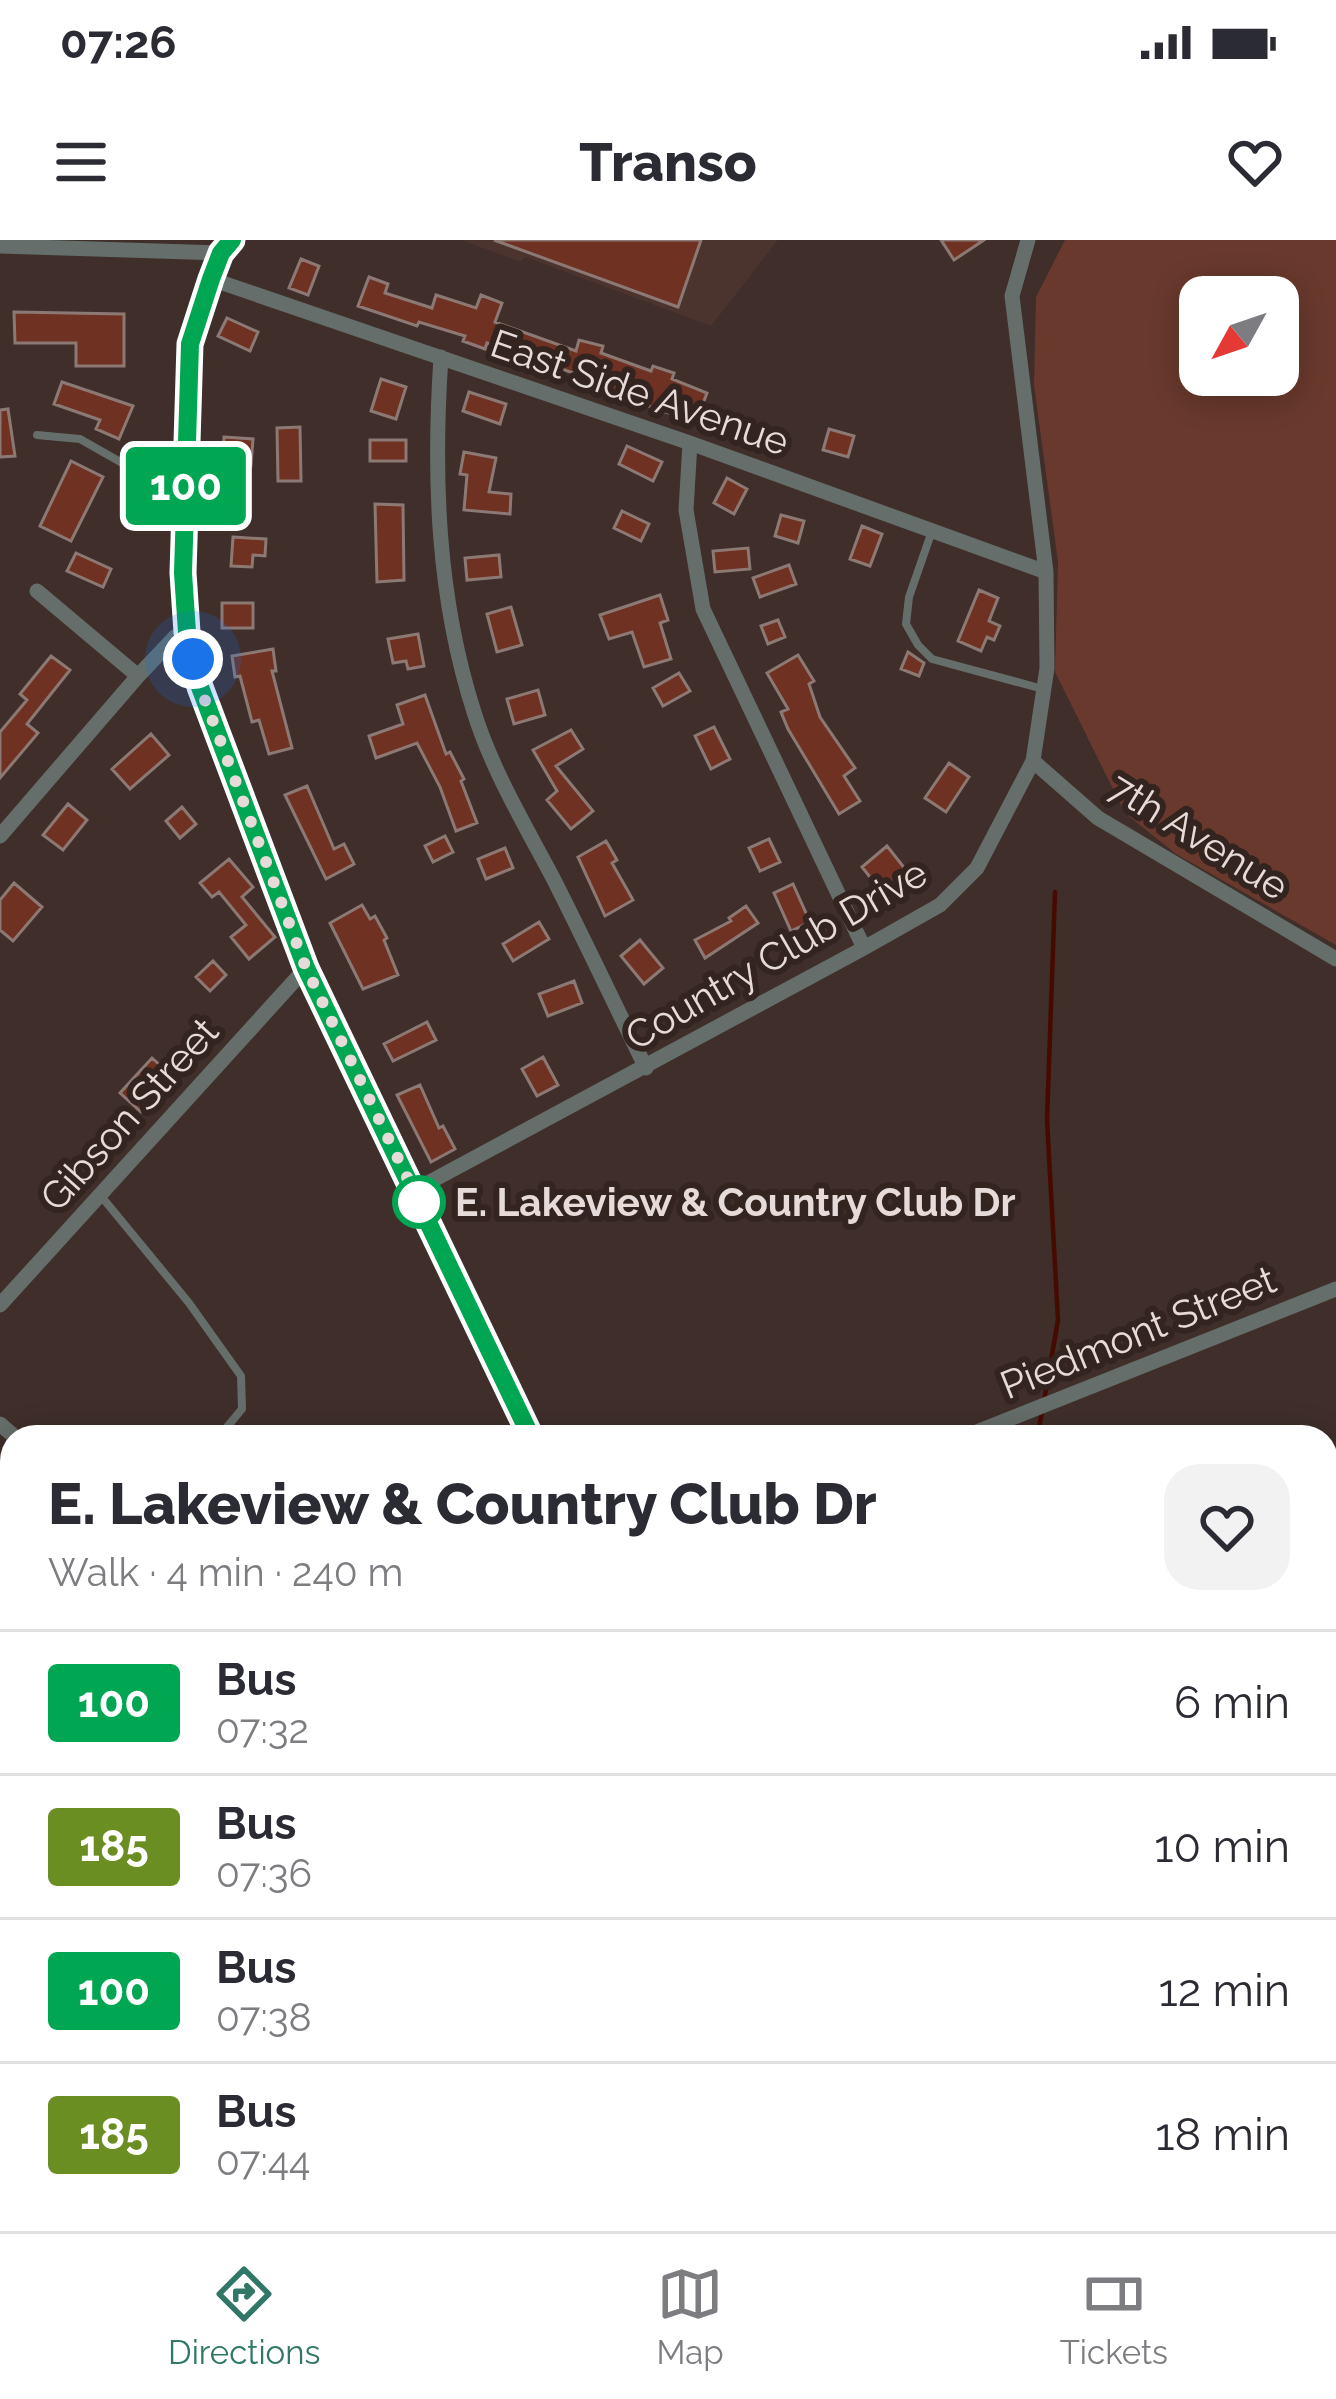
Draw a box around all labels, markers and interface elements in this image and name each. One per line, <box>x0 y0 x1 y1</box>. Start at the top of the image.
text: 07:26 <box>60 16 177 69</box>
icon: menu <box>48 129 114 195</box>
icon: heart <box>1222 129 1288 195</box>
text: Transo <box>579 130 757 194</box>
north arrow <box>1179 276 1299 396</box>
map controls <box>1179 276 1299 396</box>
street label: East Side Avenue <box>485 320 795 464</box>
line badge: 100 <box>117 447 255 525</box>
text: 100 <box>150 461 222 510</box>
your location <box>163 629 223 689</box>
street label: 7th Avenue <box>1101 763 1297 909</box>
street label: Country Club Drive <box>617 849 935 1059</box>
street label: Gibson Street <box>30 1008 228 1220</box>
marker: E. Lakeview & Country Club Dr <box>394 1177 444 1227</box>
place label: E. Lakeview & Country Club Dr <box>455 1179 1016 1225</box>
street label: Piedmont Street <box>994 1256 1282 1408</box>
button: heart <box>1164 1464 1290 1590</box>
text: E. Lakeview & Country Club Dr <box>48 1470 876 1537</box>
text: Walk · 4 min · 240 m <box>48 1549 403 1595</box>
text: Bus <box>216 1653 297 1706</box>
text: 6 min <box>1174 1676 1290 1729</box>
text: 100 <box>78 1678 150 1727</box>
text: 07:32 <box>216 1706 309 1752</box>
text: Bus <box>216 1797 297 1850</box>
text: 10 min <box>1154 1820 1290 1873</box>
text: 185 <box>79 1822 149 1871</box>
text: 07:36 <box>216 1850 312 1896</box>
text: Bus <box>216 1941 297 1994</box>
text: 12 min <box>1158 1964 1290 2017</box>
text: 100 <box>78 1966 150 2015</box>
text: 07:38 <box>216 1994 312 2040</box>
text: Bus <box>216 2085 297 2138</box>
text: 18 min <box>1155 2108 1290 2161</box>
text: 185 <box>79 2110 149 2159</box>
text: 07:44 <box>216 2138 310 2184</box>
tab: Directions <box>168 2261 320 2372</box>
tab: Map <box>657 2261 724 2372</box>
tab: Tickets <box>1060 2261 1168 2372</box>

